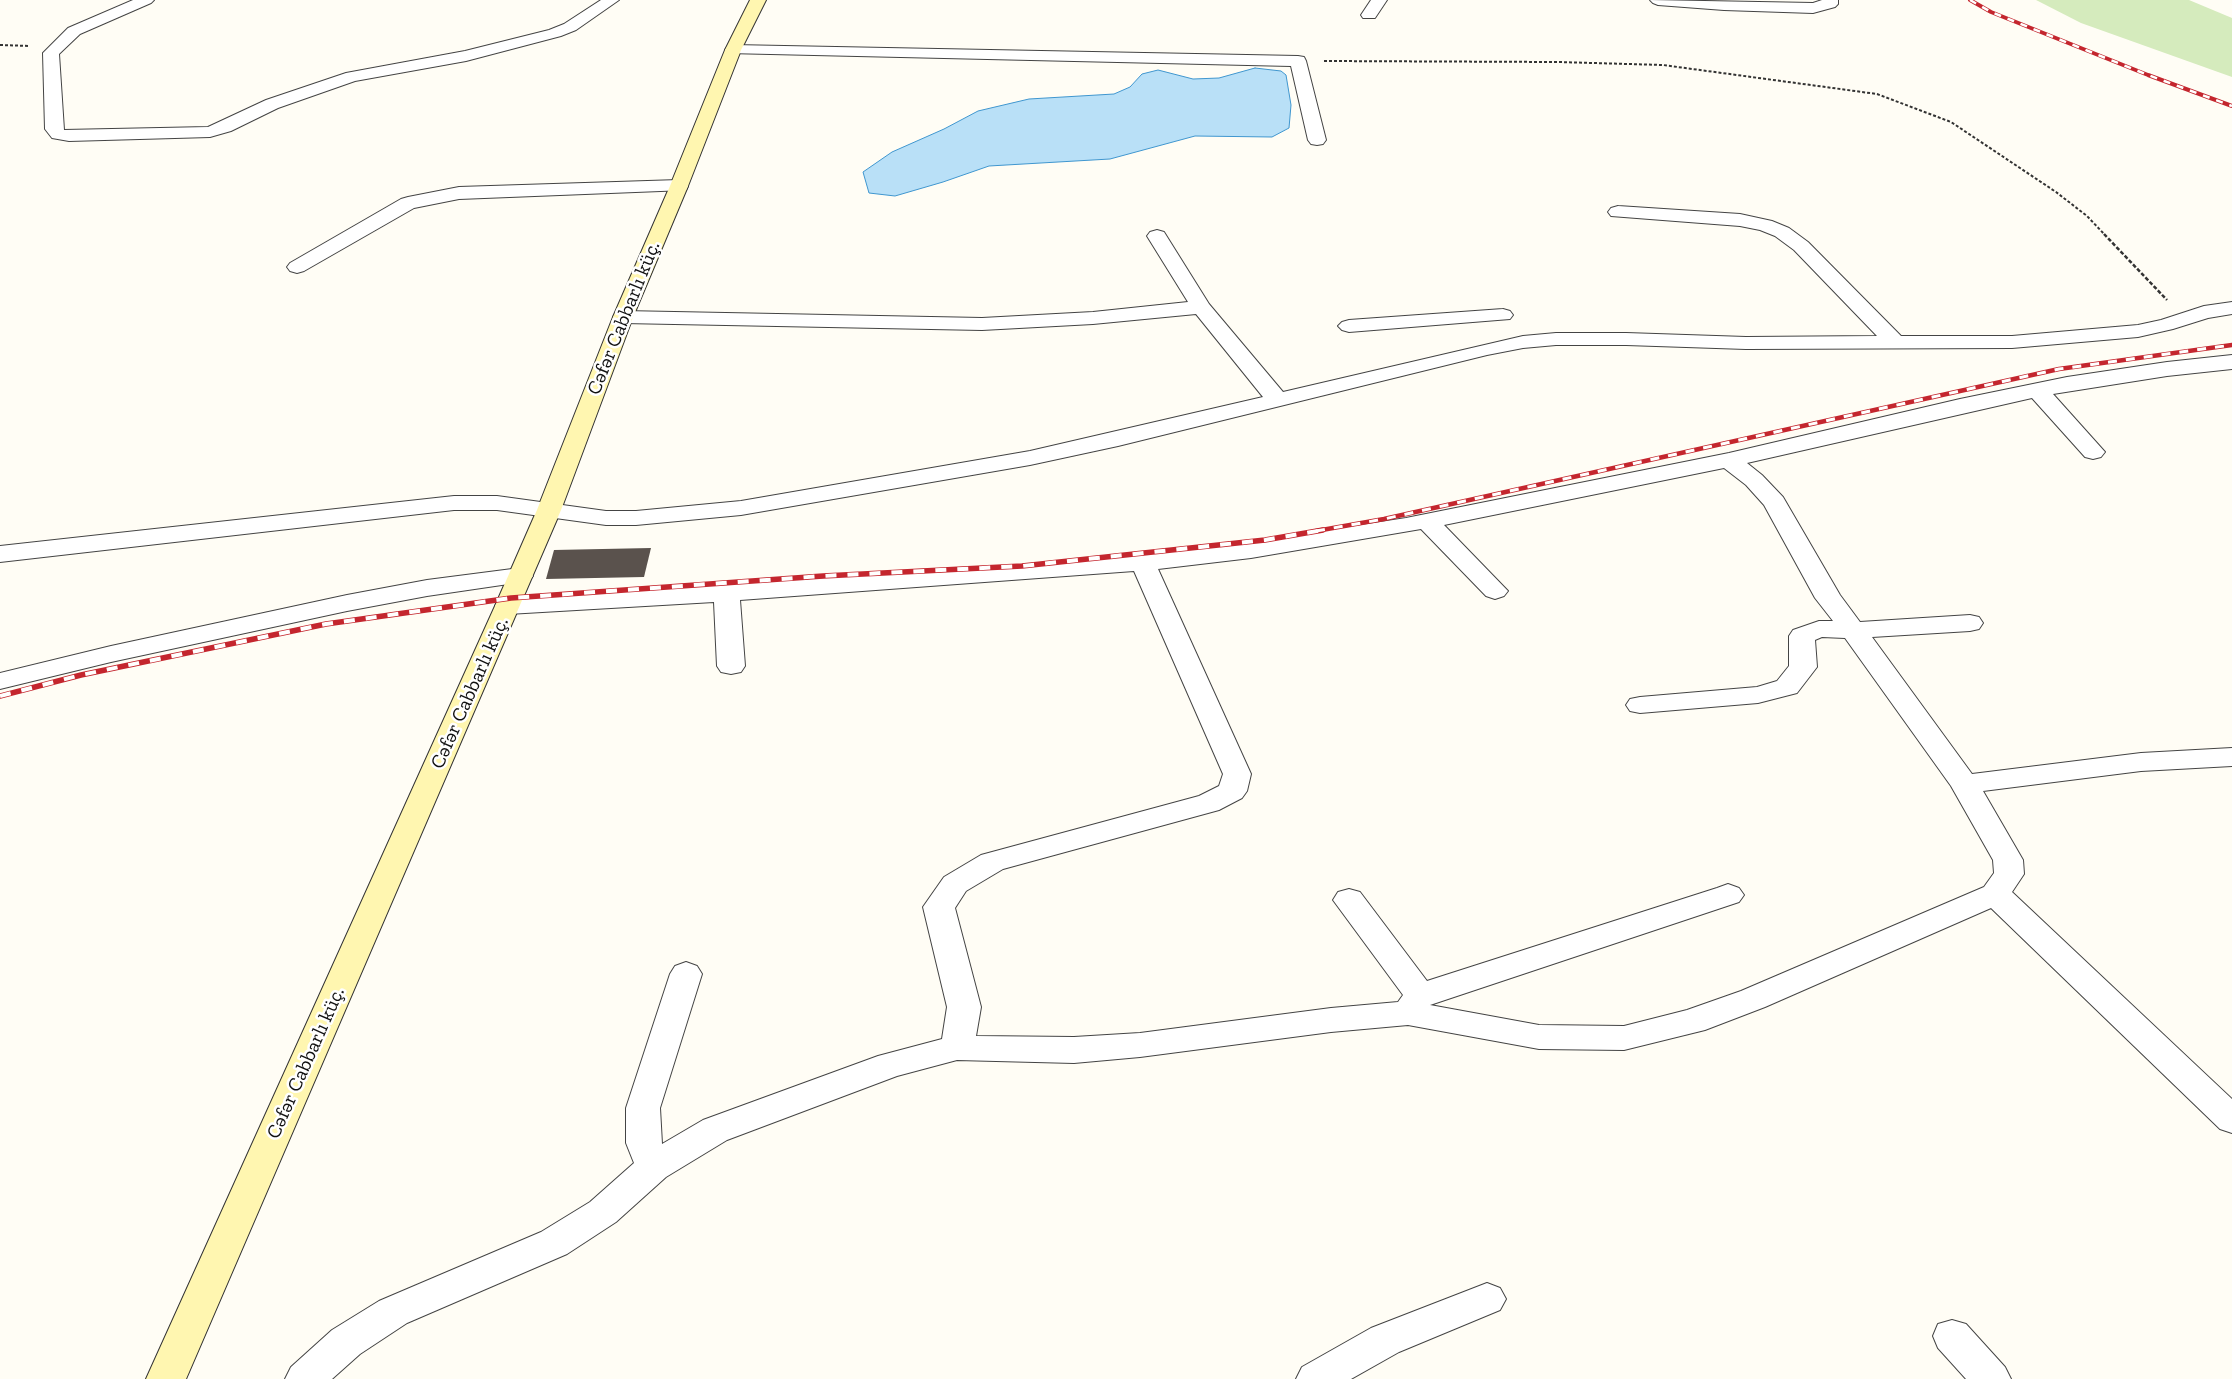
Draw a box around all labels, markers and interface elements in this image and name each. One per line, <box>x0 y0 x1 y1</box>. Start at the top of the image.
street label: Cəfər Cabbarlı küç. <box>582 238 666 398</box>
street label: Cəfər Cabbarlı küç. <box>426 613 514 773</box>
street label: Cəfər Cabbarlı küç. <box>262 983 350 1143</box>

